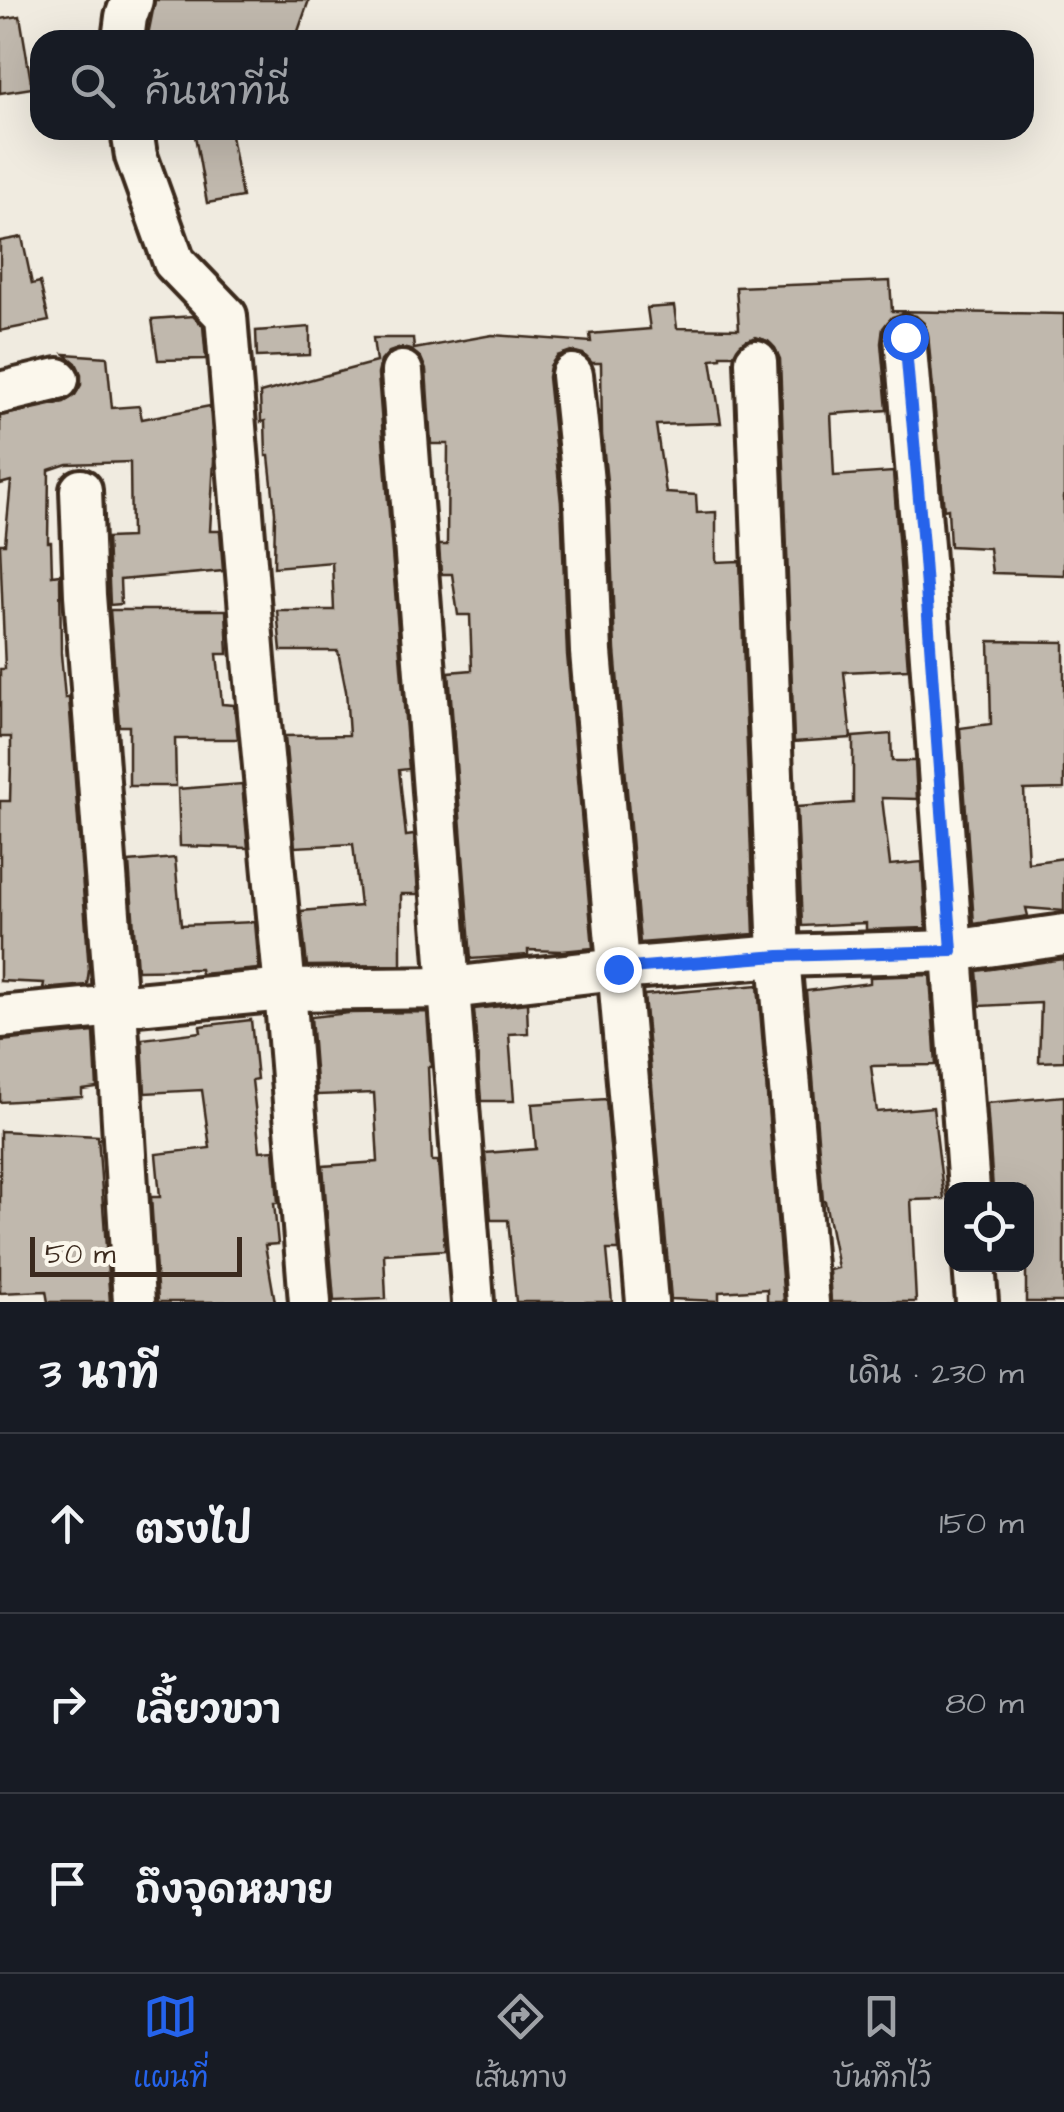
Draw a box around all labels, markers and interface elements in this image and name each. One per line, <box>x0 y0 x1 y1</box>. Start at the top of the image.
search box <box>30 30 1034 140</box>
icon: search <box>65 58 120 113</box>
text: ค้นหาที่นี่ <box>145 67 289 119</box>
route start <box>883 315 929 361</box>
route end <box>596 947 642 993</box>
map controls <box>944 1182 1034 1272</box>
button: locate <box>944 1182 1034 1272</box>
scale bar <box>30 1232 242 1276</box>
text: 50 m <box>45 1235 116 1274</box>
text: 3 นาที <box>40 1346 159 1404</box>
text: เดิน · 230 m <box>848 1351 1024 1396</box>
icon: ahead <box>40 1496 95 1551</box>
text: 150 m <box>939 1501 1024 1546</box>
text: ตรงไป <box>135 1505 252 1557</box>
icon: right <box>40 1676 95 1731</box>
text: 80 m <box>945 1681 1024 1726</box>
text: เลี้ยวขวา <box>135 1685 281 1737</box>
icon: arrive <box>40 1856 95 1911</box>
text: ถึงจุดหมาย <box>135 1865 333 1917</box>
tab: แผนที่ <box>133 1989 208 2098</box>
tab: เส้นทาง <box>474 1989 567 2098</box>
tab: บันทึกไว้ <box>833 1989 931 2098</box>

